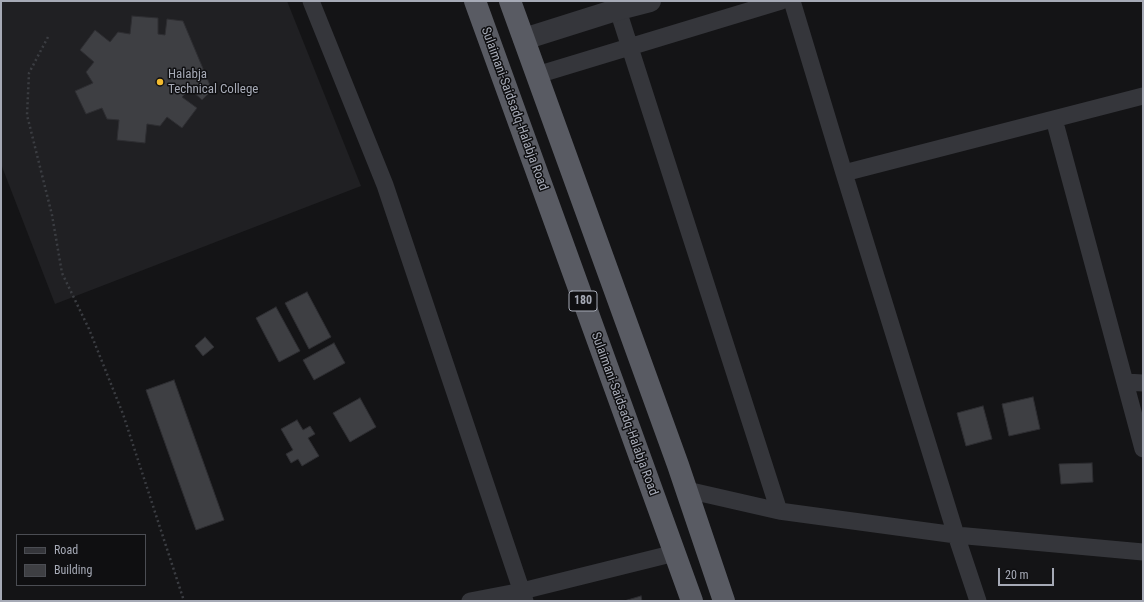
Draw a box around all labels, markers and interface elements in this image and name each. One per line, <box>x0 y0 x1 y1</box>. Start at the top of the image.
street label: Sulaimani-Saidsadq-Halabja Road <box>477 25 551 193</box>
place label: Halabja Technical College <box>168 67 258 98</box>
marker: Halabja Technical College <box>155 77 165 87</box>
road number: 180 <box>569 291 597 311</box>
street label: Sulaimani-Saidsadq-Halabja Road <box>587 330 661 498</box>
legend <box>16 534 146 586</box>
text: Road <box>54 543 78 557</box>
scale bar <box>1000 560 1056 586</box>
text: Building <box>54 563 92 577</box>
text: 20 m <box>1005 568 1029 582</box>

